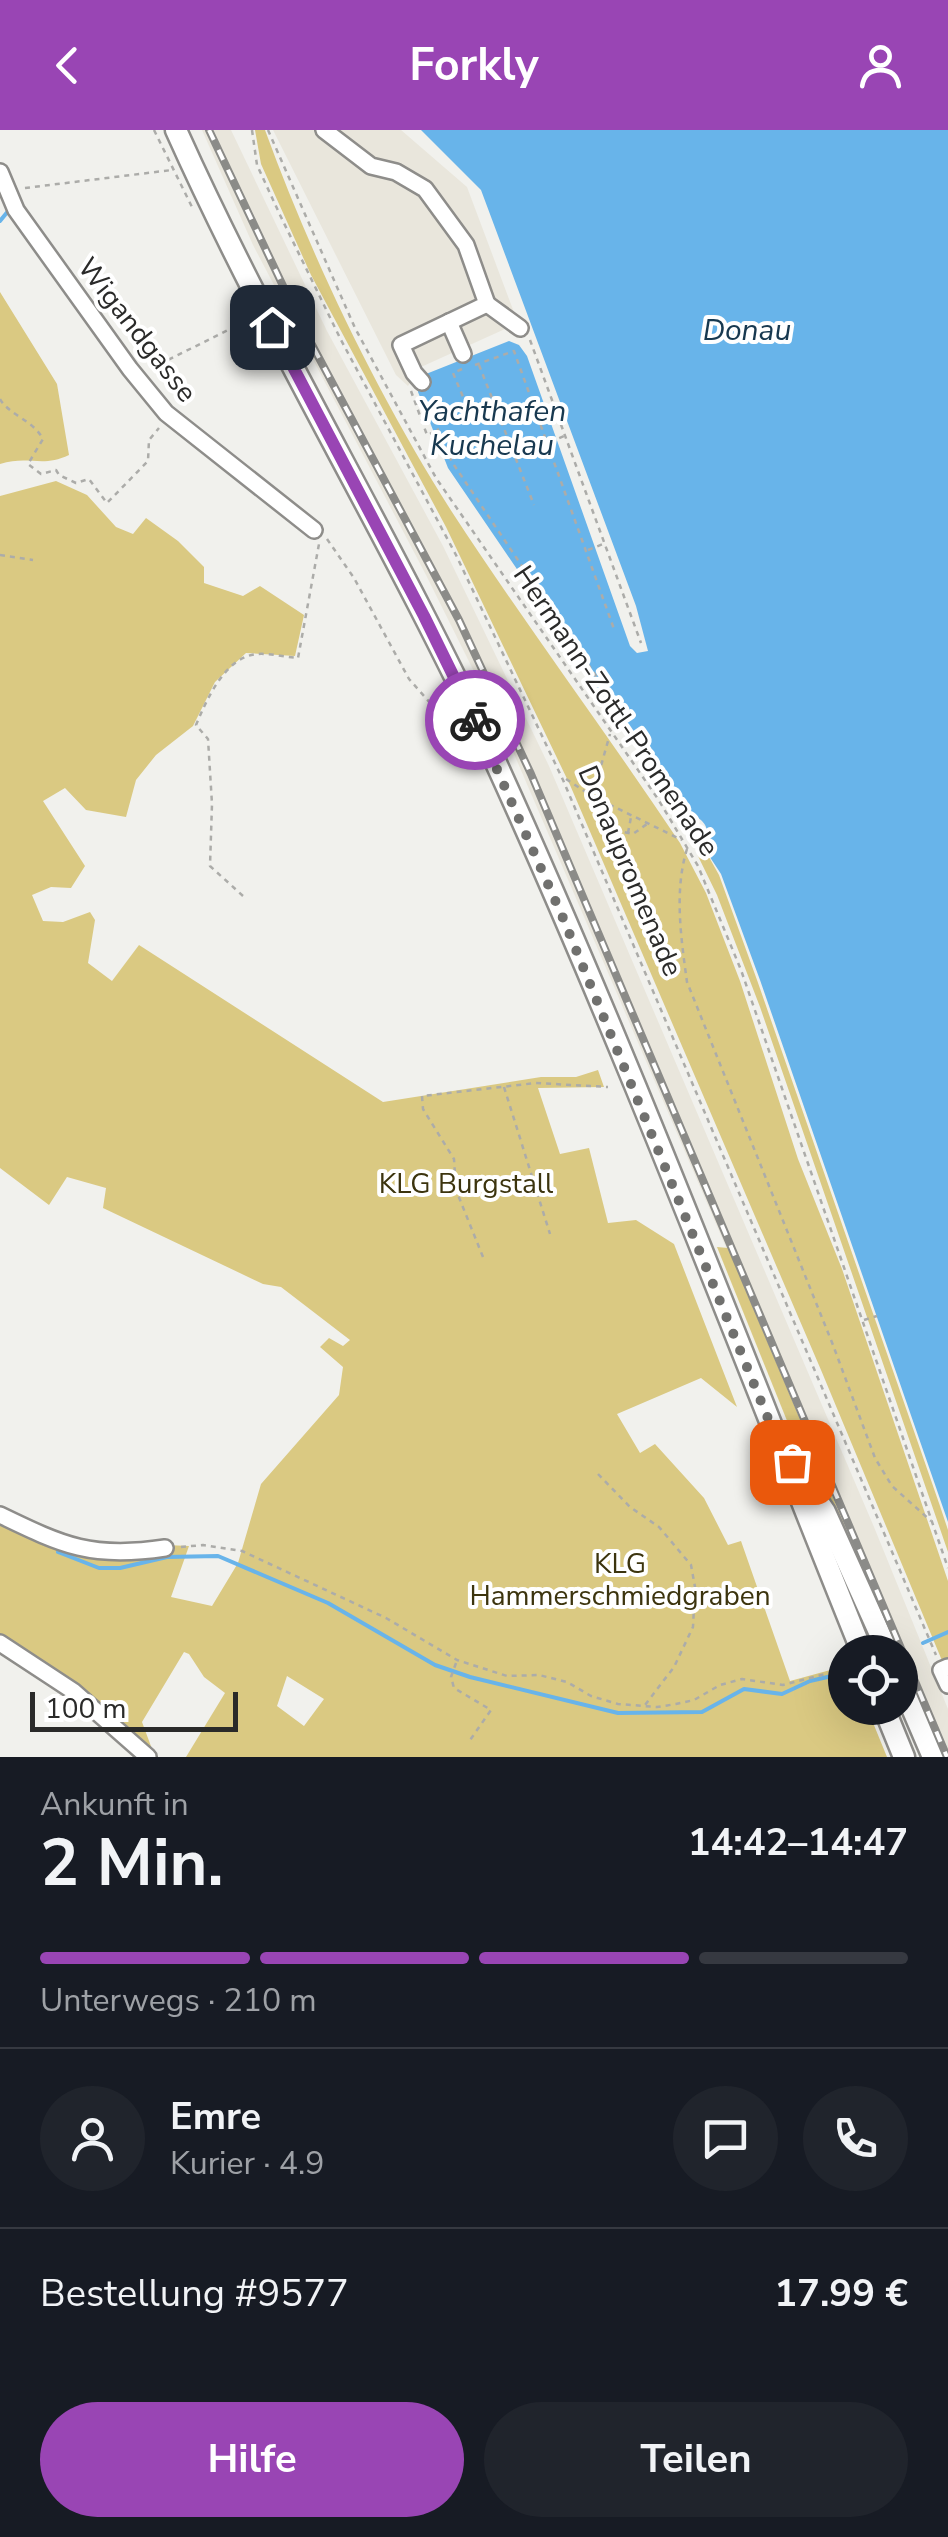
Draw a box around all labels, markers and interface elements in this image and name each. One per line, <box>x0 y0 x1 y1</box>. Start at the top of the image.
text: Forkly <box>409 35 539 96</box>
icon: back <box>40 38 95 93</box>
icon: person <box>853 38 908 93</box>
street label: Wigandgasse <box>68 250 206 410</box>
pin <box>230 285 315 370</box>
icon: home <box>245 300 300 355</box>
water label: Donau <box>703 310 791 351</box>
water label: Yachthafen Kuchelau <box>418 391 566 466</box>
street label: Hermann-Zottl-Promenade <box>504 558 728 864</box>
courier <box>425 670 525 770</box>
icon: bike <box>448 693 503 748</box>
street label: Donaupromenade <box>568 760 692 982</box>
park label: KLG Burgstall <box>379 1165 554 1203</box>
pin <box>750 1420 835 1505</box>
icon: bag <box>765 1435 820 1490</box>
park label: KLG Hammerschmiedgraben <box>469 1545 771 1615</box>
map controls <box>828 1635 918 1725</box>
button: locate <box>828 1635 918 1725</box>
scale bar <box>30 1687 238 1732</box>
text: 100 m <box>45 1690 127 1728</box>
text: Ankunft in <box>40 1783 189 1826</box>
text: 14:42–14:47 <box>688 1817 908 1868</box>
text: 2 Min. <box>40 1819 224 1908</box>
text: Unterwegs · 210 m <box>40 1979 317 2022</box>
button: person <box>40 2086 145 2191</box>
button: chat <box>673 2086 778 2191</box>
button: phone <box>803 2086 908 2191</box>
text: Emre <box>170 2091 261 2142</box>
text: Kurier · 4.9 <box>170 2142 324 2185</box>
text: Bestellung #9577 <box>40 2268 349 2319</box>
text: 17.99 € <box>774 2268 908 2319</box>
button: Hilfe <box>40 2402 464 2517</box>
button: Teilen <box>484 2402 908 2517</box>

